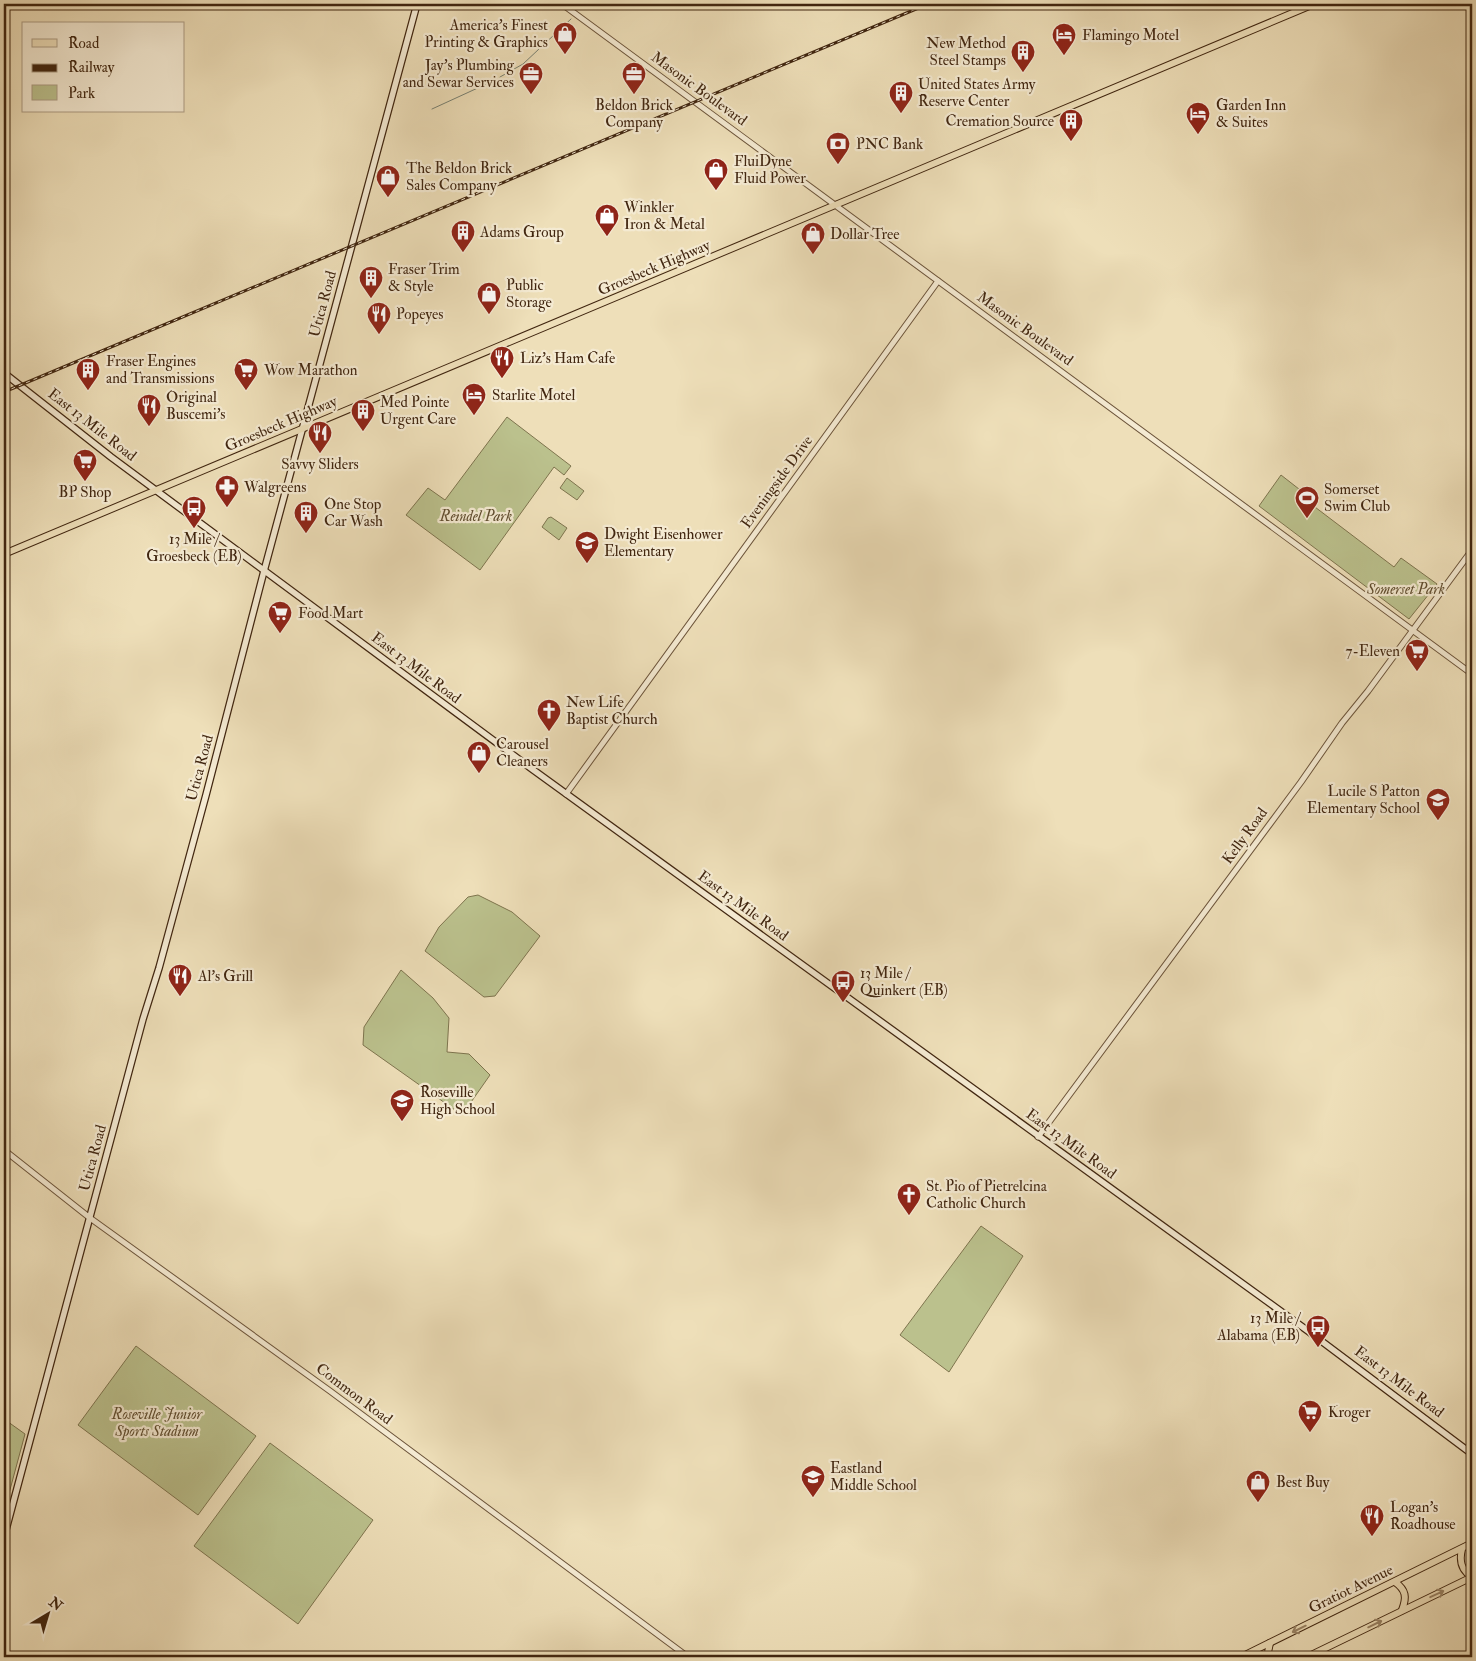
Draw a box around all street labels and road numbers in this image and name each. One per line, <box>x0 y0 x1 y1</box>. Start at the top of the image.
street label: Masonic Boulevard <box>647 48 751 131</box>
street label: Groesbeck Highway <box>595 236 713 300</box>
street label: Utica Road <box>305 268 341 339</box>
street label: Masonic Boulevard <box>973 288 1077 371</box>
street label: East 13 Mile Road <box>44 384 141 466</box>
street label: Groesbeck Highway <box>222 392 340 456</box>
street label: Eveningside Drive <box>737 432 817 532</box>
street label: East 13 Mile Road <box>367 628 465 708</box>
street label: Utica Road <box>182 732 218 803</box>
street label: Kelly Road <box>1218 804 1272 868</box>
street label: East 13 Mile Road <box>694 867 793 946</box>
street label: East 13 Mile Road <box>1022 1105 1121 1184</box>
street label: Utica Road <box>75 1122 111 1193</box>
street label: East 13 Mile Road <box>1350 1342 1448 1422</box>
street label: Common Road <box>312 1359 397 1429</box>
street label: Gratiot Avenue <box>1306 1560 1396 1618</box>

